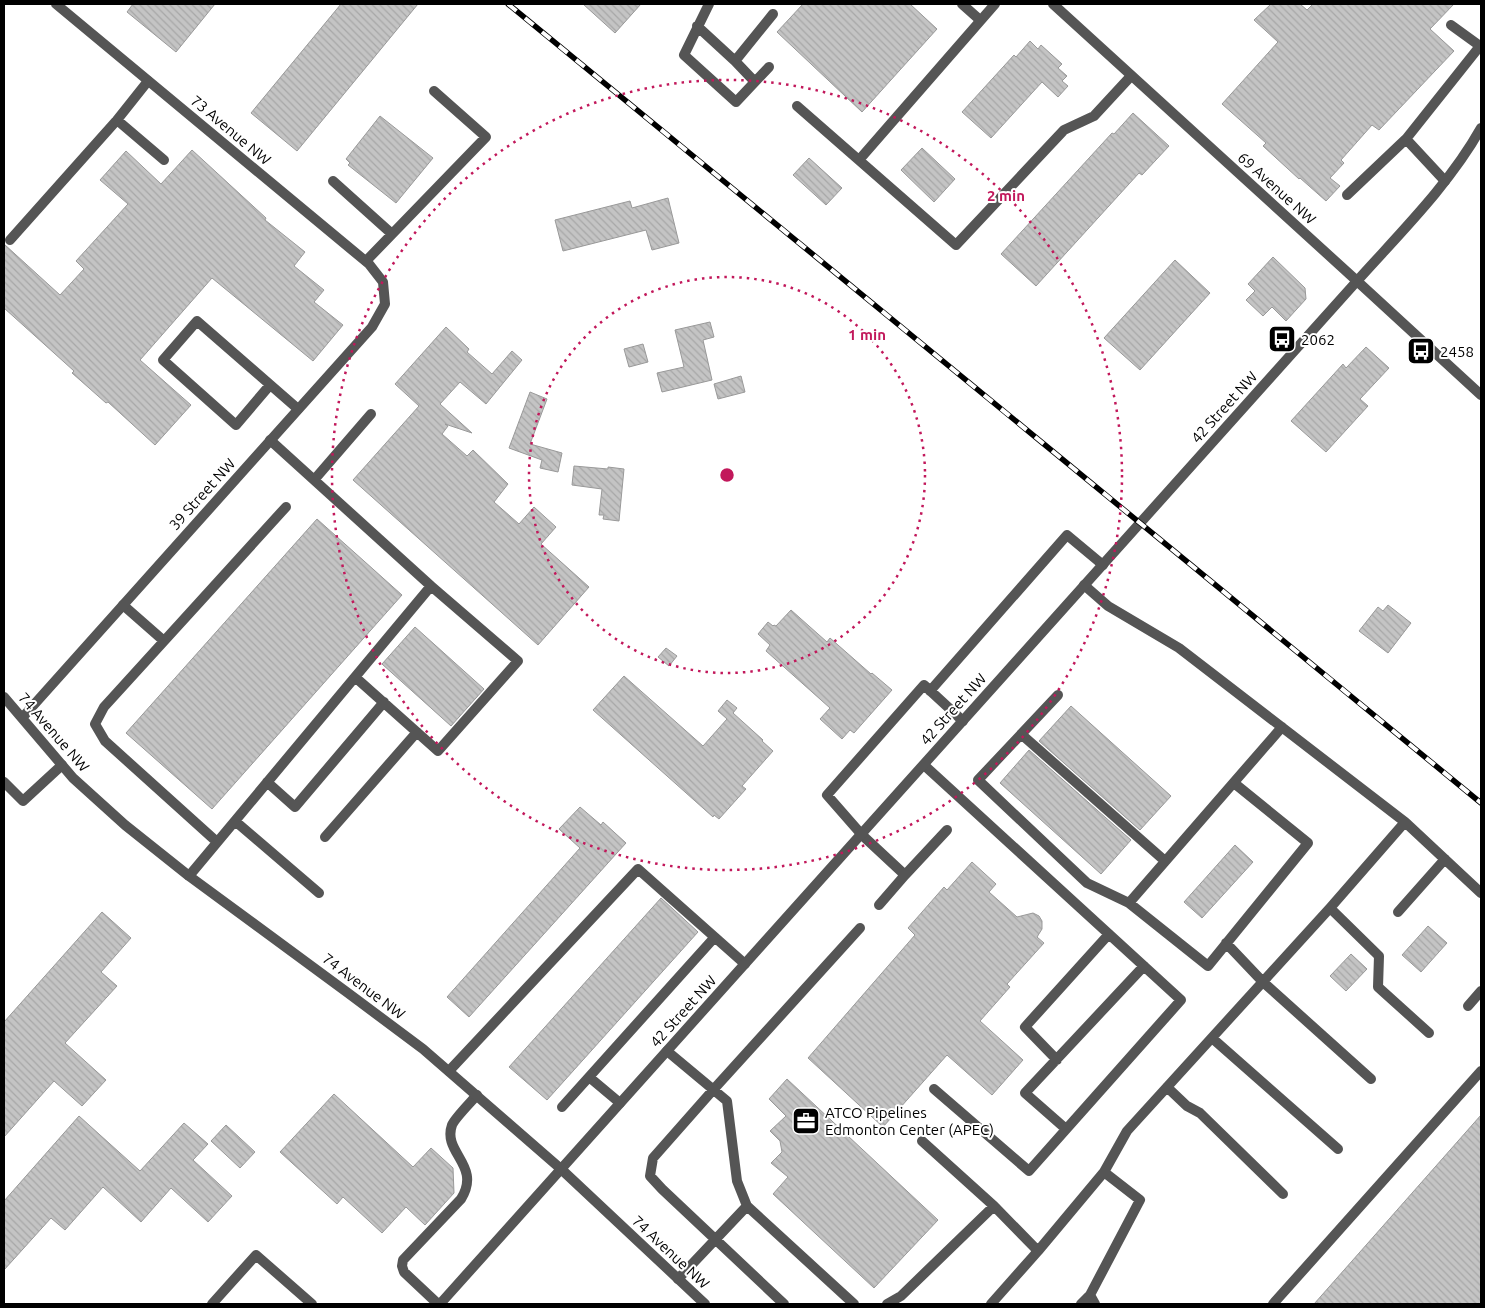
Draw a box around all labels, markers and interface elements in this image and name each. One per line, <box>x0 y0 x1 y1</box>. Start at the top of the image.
street label: 73 Avenue NW <box>188 92 274 168</box>
street label: 69 Avenue NW <box>1235 149 1320 227</box>
text: 2 min <box>987 187 1025 204</box>
bus stop icon: 2062 <box>1267 324 1297 354</box>
text: 1 min <box>848 326 886 343</box>
place label: 2062 <box>1301 331 1335 348</box>
bus stop icon: 2458 <box>1406 336 1436 366</box>
place label: 2458 <box>1440 343 1474 360</box>
street label: 42 Street NW <box>1187 368 1261 446</box>
street label: 39 Street NW <box>165 455 239 533</box>
centre of rings <box>718 466 736 484</box>
street label: 42 Street NW <box>916 670 990 748</box>
street label: 74 Avenue NW <box>15 689 93 775</box>
street label: 74 Avenue NW <box>319 949 409 1023</box>
street label: 42 Street NW <box>646 972 720 1050</box>
place label: ATCO Pipelines Edmonton Center (APEC) <box>825 1104 994 1138</box>
office icon: ATCO Pipelines Edmonton Center (APEC) <box>791 1106 821 1136</box>
street label: 74 Avenue NW <box>629 1212 713 1292</box>

